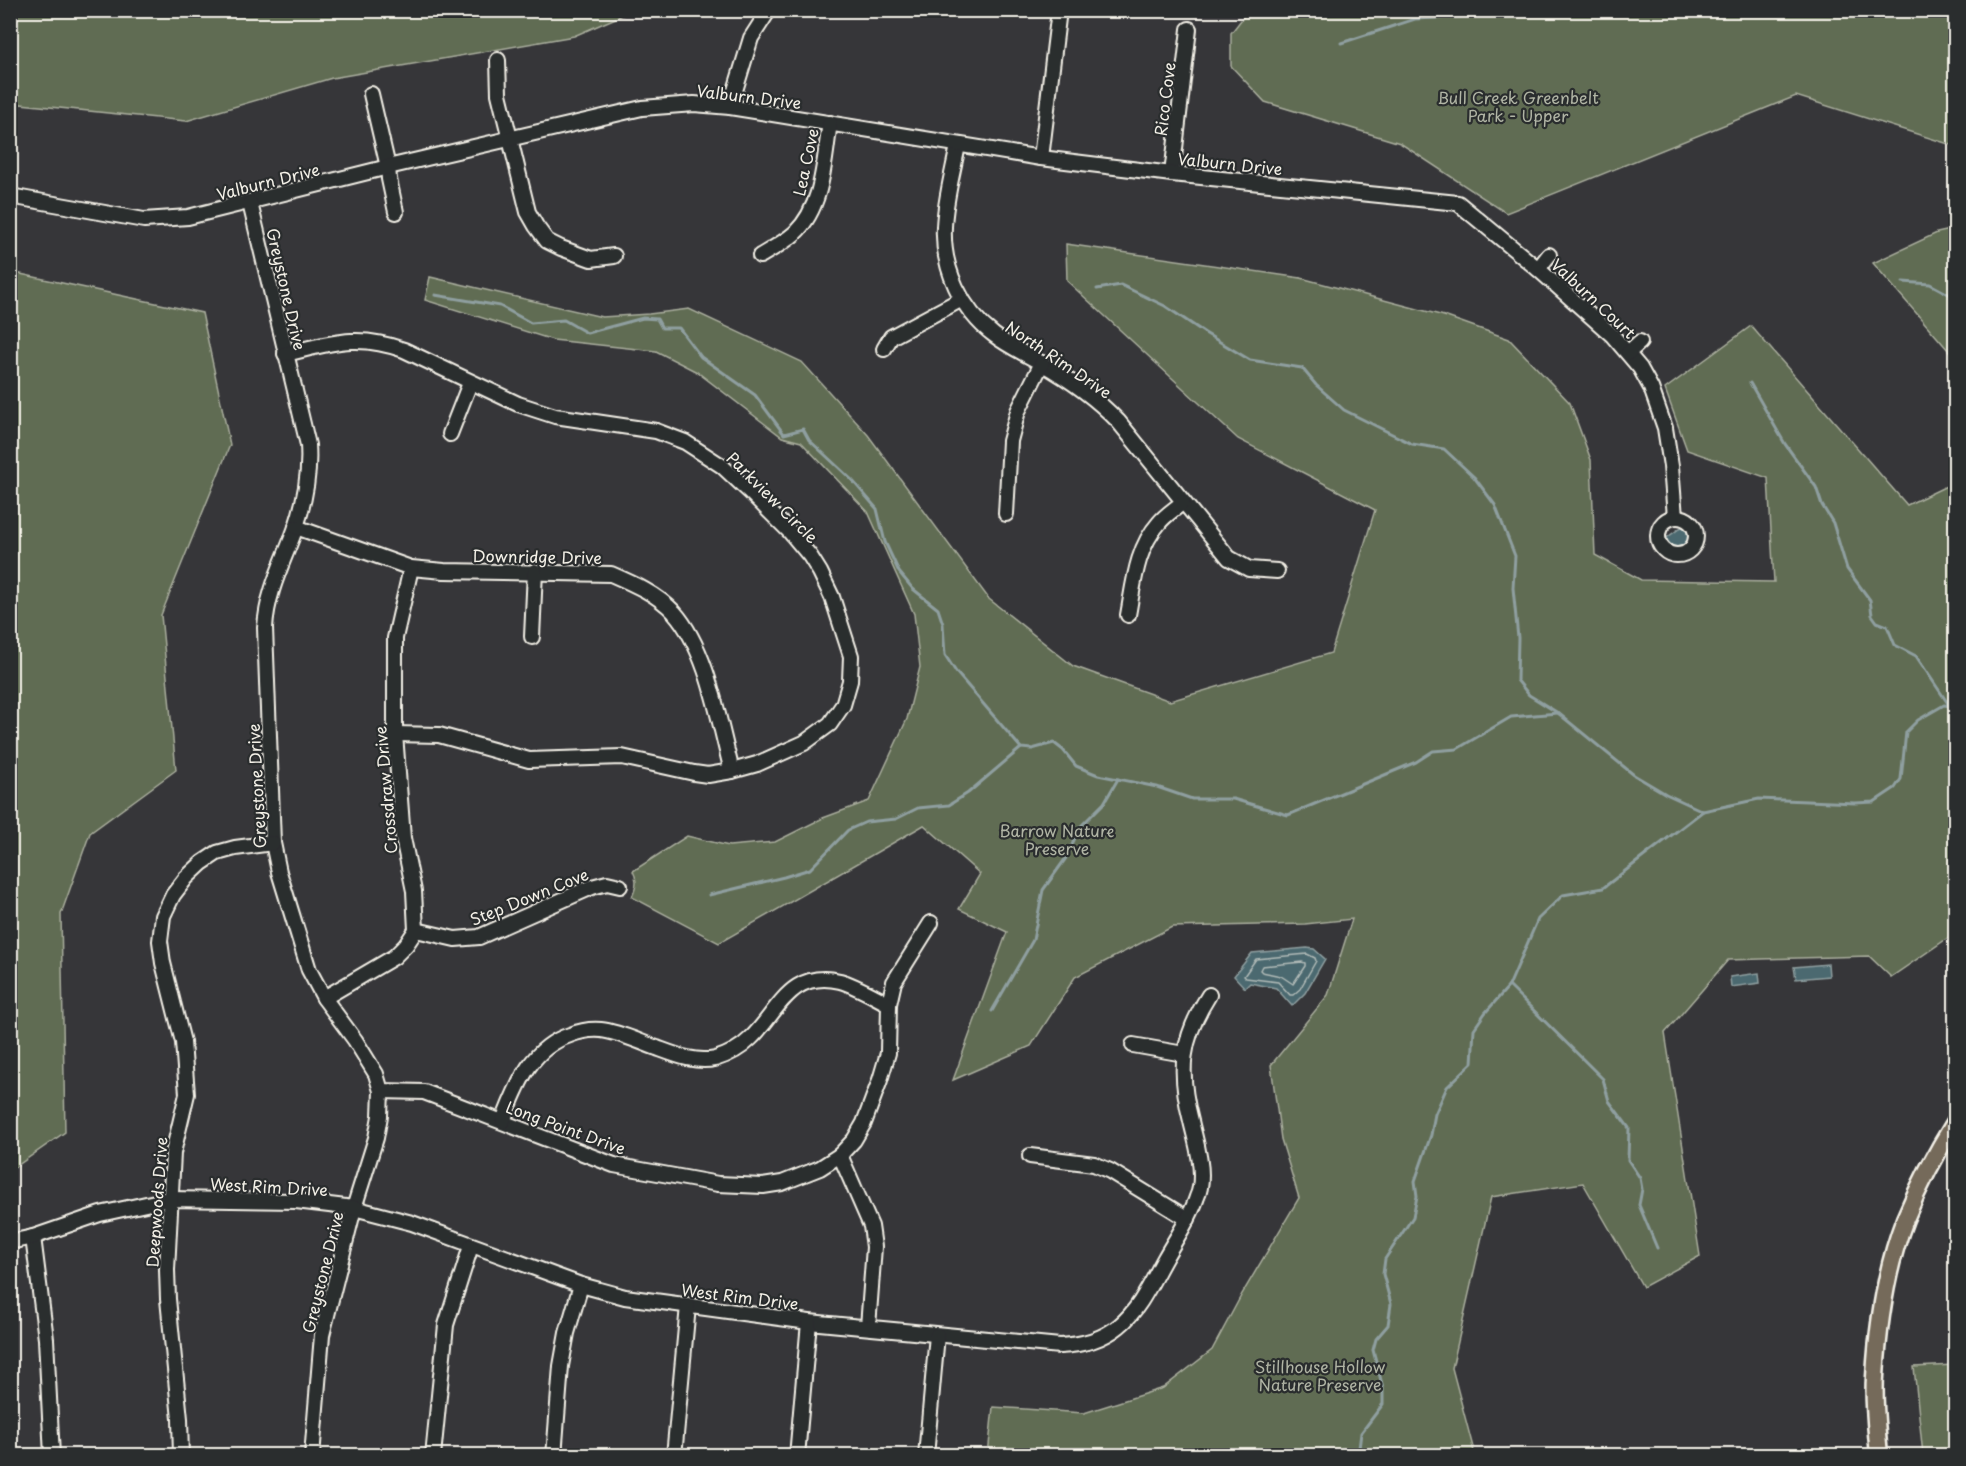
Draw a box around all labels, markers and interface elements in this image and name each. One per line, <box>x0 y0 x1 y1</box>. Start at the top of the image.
street label: Rico Cove <box>1148 61 1180 137</box>
street label: Valburn Drive <box>695 78 803 114</box>
park label: Bull Creek Greenbelt Park - Upper <box>1437 85 1599 127</box>
street label: Lea Cove <box>786 126 824 198</box>
street label: Valburn Drive <box>1176 146 1284 180</box>
street label: Valburn Drive <box>214 157 322 205</box>
street label: Greystone Drive <box>261 226 313 352</box>
street label: Valburn Court <box>1546 252 1642 344</box>
street label: North Rim Drive <box>1001 314 1117 404</box>
street label: Parkview Circle <box>722 446 824 548</box>
street label: Downridge Drive <box>472 543 602 569</box>
street label: Greystone Drive <box>241 723 271 849</box>
street label: Crossdraw Drive <box>367 725 403 855</box>
park label: Barrow Nature Preserve <box>999 818 1115 860</box>
street label: Step Down Cove <box>466 861 592 931</box>
street label: Long Point Drive <box>503 1094 629 1160</box>
street label: Deepwoods Drive <box>139 1136 173 1268</box>
street label: West Rim Drive <box>209 1171 329 1201</box>
street label: Greystone Drive <box>295 1209 349 1335</box>
street label: West Rim Drive <box>680 1277 800 1315</box>
park label: Stillhouse Hollow Nature Preserve <box>1255 1354 1386 1396</box>

